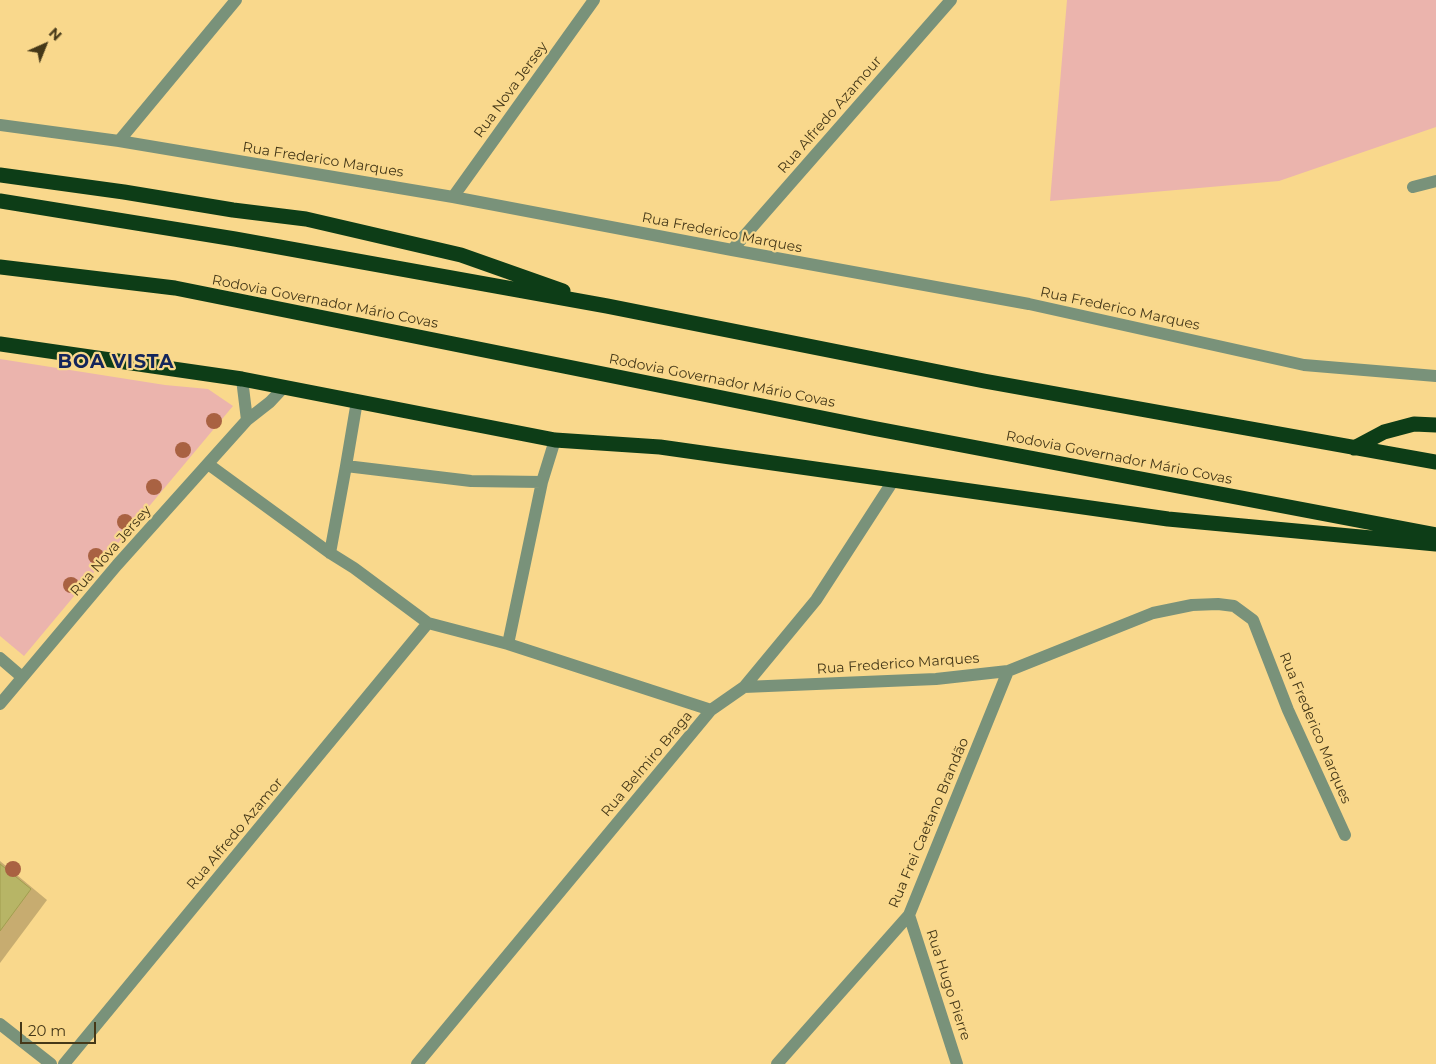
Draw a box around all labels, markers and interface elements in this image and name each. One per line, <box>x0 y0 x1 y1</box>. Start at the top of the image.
north arrow <box>20 20 70 70</box>
text: N <box>45 24 66 45</box>
street label: Rua Nova Jersey <box>471 39 551 141</box>
street label: Rua Alfredo Azamour <box>774 53 886 177</box>
street label: Rua Frederico Marques <box>241 139 405 181</box>
street label: Rua Frederico Marques <box>641 209 803 257</box>
street label: Rodovia Governador Mário Covas <box>210 272 440 332</box>
street label: Rua Frederico Marques <box>1039 284 1201 334</box>
district label: BOA VISTA <box>56 351 176 373</box>
street label: Rodovia Governador Mário Covas <box>607 351 837 411</box>
street label: Rodovia Governador Mário Covas <box>1004 428 1234 488</box>
street label: Rua Nova Jersey <box>67 502 155 600</box>
street label: Rua Frederico Marques <box>816 650 980 678</box>
street label: Rua Frederico Marques <box>1275 650 1355 806</box>
street label: Rua Belmiro Braga <box>598 708 696 820</box>
street label: Rua Frei Caetano Brandão <box>885 735 973 911</box>
street label: Rua Alfredo Azamor <box>183 775 287 893</box>
street label: Rua Hugo Pierre <box>922 927 974 1043</box>
scale bar <box>22 1012 99 1044</box>
text: 20 m <box>28 1021 66 1040</box>

